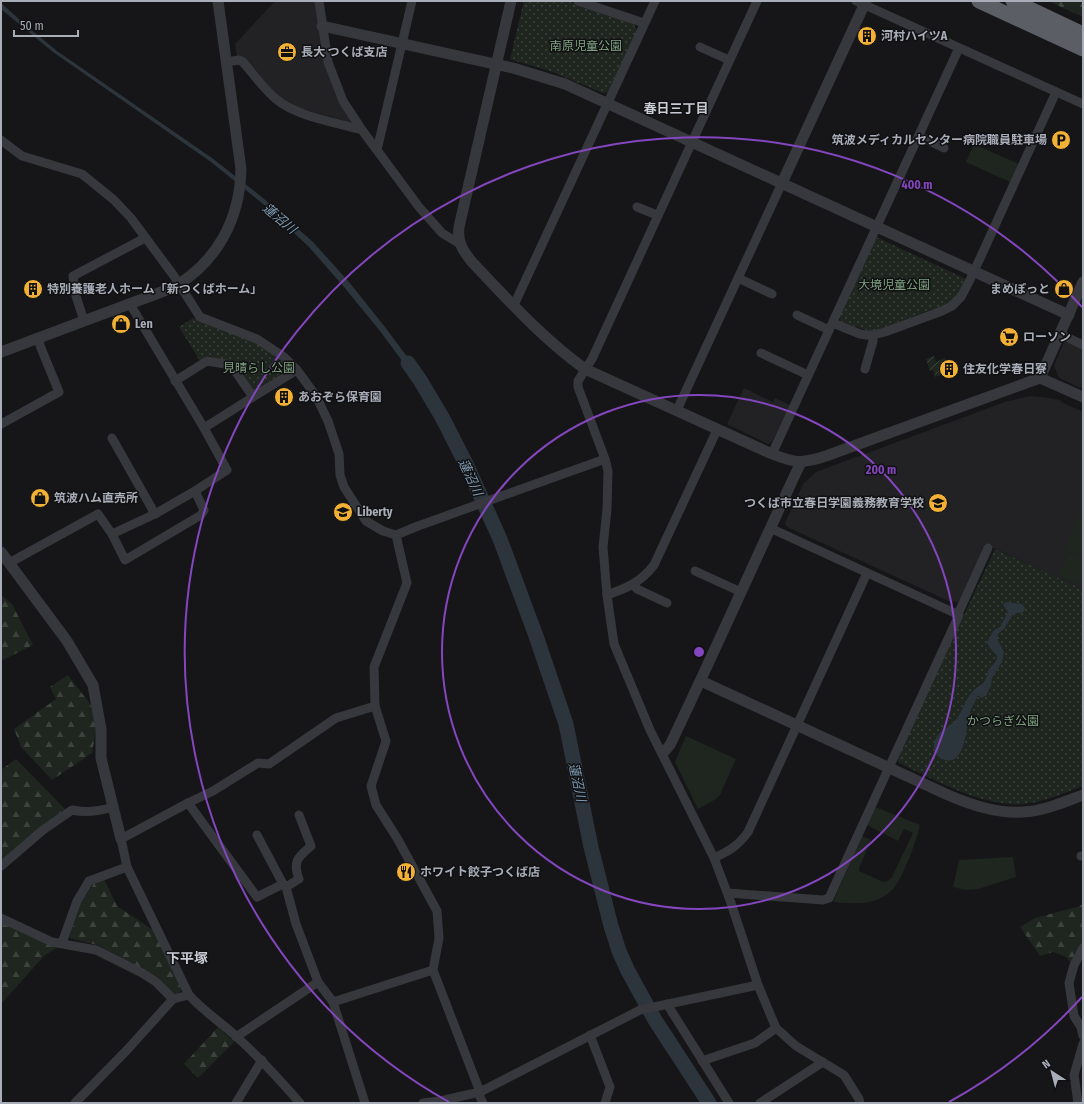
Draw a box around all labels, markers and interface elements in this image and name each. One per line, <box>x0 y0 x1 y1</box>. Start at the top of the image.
scale bar <box>14 12 78 38</box>
text: 50 m <box>20 19 44 33</box>
building icon: 河村ハイツA <box>856 25 878 47</box>
place label: 河村ハイツA <box>881 29 948 43</box>
park label: 南原児童公園 <box>550 39 622 53</box>
office icon: 長大 つくば支店 <box>276 41 298 63</box>
place label: 長大 つくば支店 <box>301 45 388 59</box>
district label: 春日三丁目 <box>643 101 709 116</box>
parking icon: 筑波メディカルセンター病院職員駐車場 <box>1050 129 1072 151</box>
place label: 筑波メディカルセンター病院職員駐車場 <box>832 133 1047 147</box>
text: 400 m <box>902 178 932 192</box>
water label: 蓮沼川 <box>260 200 301 238</box>
building icon: 特別養護老人ホーム「新つくばホーム」 <box>22 278 44 300</box>
park label: 大境児童公園 <box>858 278 930 292</box>
shop icon: まめぽっと <box>1053 278 1075 300</box>
place label: 特別養護老人ホーム「新つくばホーム」 <box>47 282 262 296</box>
place label: まめぽっと <box>990 282 1050 296</box>
shop icon: Len <box>110 313 132 335</box>
place label: Len <box>135 317 153 331</box>
supermarket icon: ローソン <box>998 326 1020 348</box>
place label: ローソン <box>1023 330 1071 344</box>
building icon: 住友化学春日寮 <box>938 358 960 380</box>
park label: 見晴らし公園 <box>223 361 295 375</box>
place label: 住友化学春日寮 <box>963 362 1047 376</box>
building icon: あおぞら保育園 <box>273 386 295 408</box>
place label: あおぞら保育園 <box>298 390 382 404</box>
water label: 蓮沼川 <box>456 456 486 500</box>
text: 200 m <box>865 463 896 477</box>
shop icon: 筑波ハム直売所 <box>29 487 51 509</box>
place label: 筑波ハム直売所 <box>54 491 138 505</box>
school or university icon: つくば市立春日学園義務教育学校 <box>927 492 949 514</box>
place label: つくば市立春日学園義務教育学校 <box>744 496 924 510</box>
school or university icon: Liberty <box>332 501 354 523</box>
place label: Liberty <box>357 505 393 519</box>
centre of rings <box>692 645 706 659</box>
park label: かつらぎ公園 <box>967 714 1039 728</box>
water label: 蓮沼川 <box>566 761 589 805</box>
restaurant icon: ホワイト餃子つくば店 <box>395 861 417 883</box>
place label: ホワイト餃子つくば店 <box>420 865 540 879</box>
district label: 下平塚 <box>166 950 208 967</box>
north arrow <box>1032 1052 1072 1092</box>
text: N <box>1040 1057 1053 1072</box>

